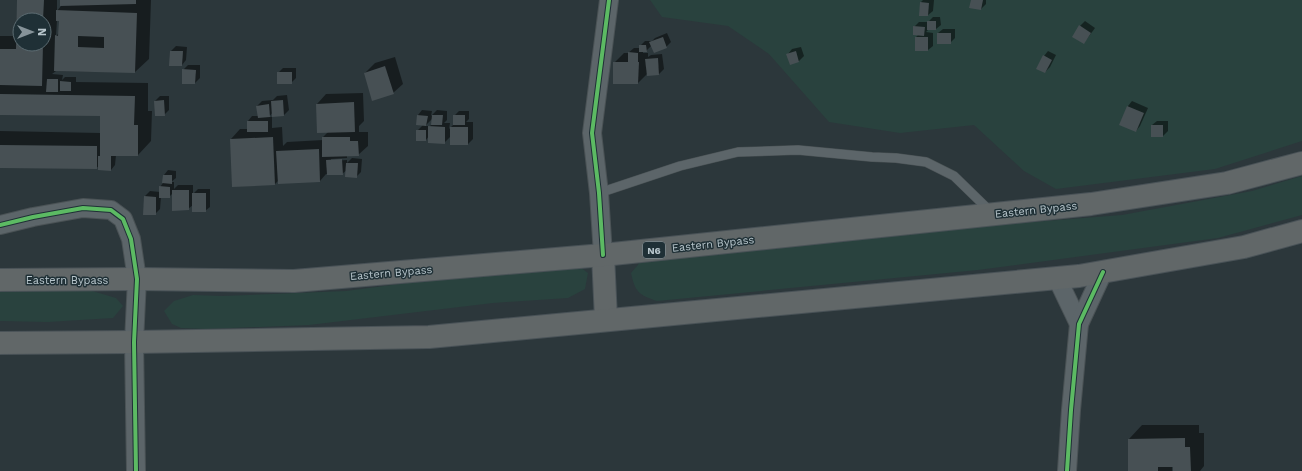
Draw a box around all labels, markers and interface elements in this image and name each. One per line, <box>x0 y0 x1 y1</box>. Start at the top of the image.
north arrow <box>12 12 52 52</box>
text: N <box>35 28 48 36</box>
street label: Eastern Bypass <box>994 199 1078 221</box>
street label: Eastern Bypass <box>671 233 755 255</box>
road number: N6 <box>643 242 665 258</box>
street label: Eastern Bypass <box>349 263 433 283</box>
street label: Eastern Bypass <box>26 274 109 287</box>

